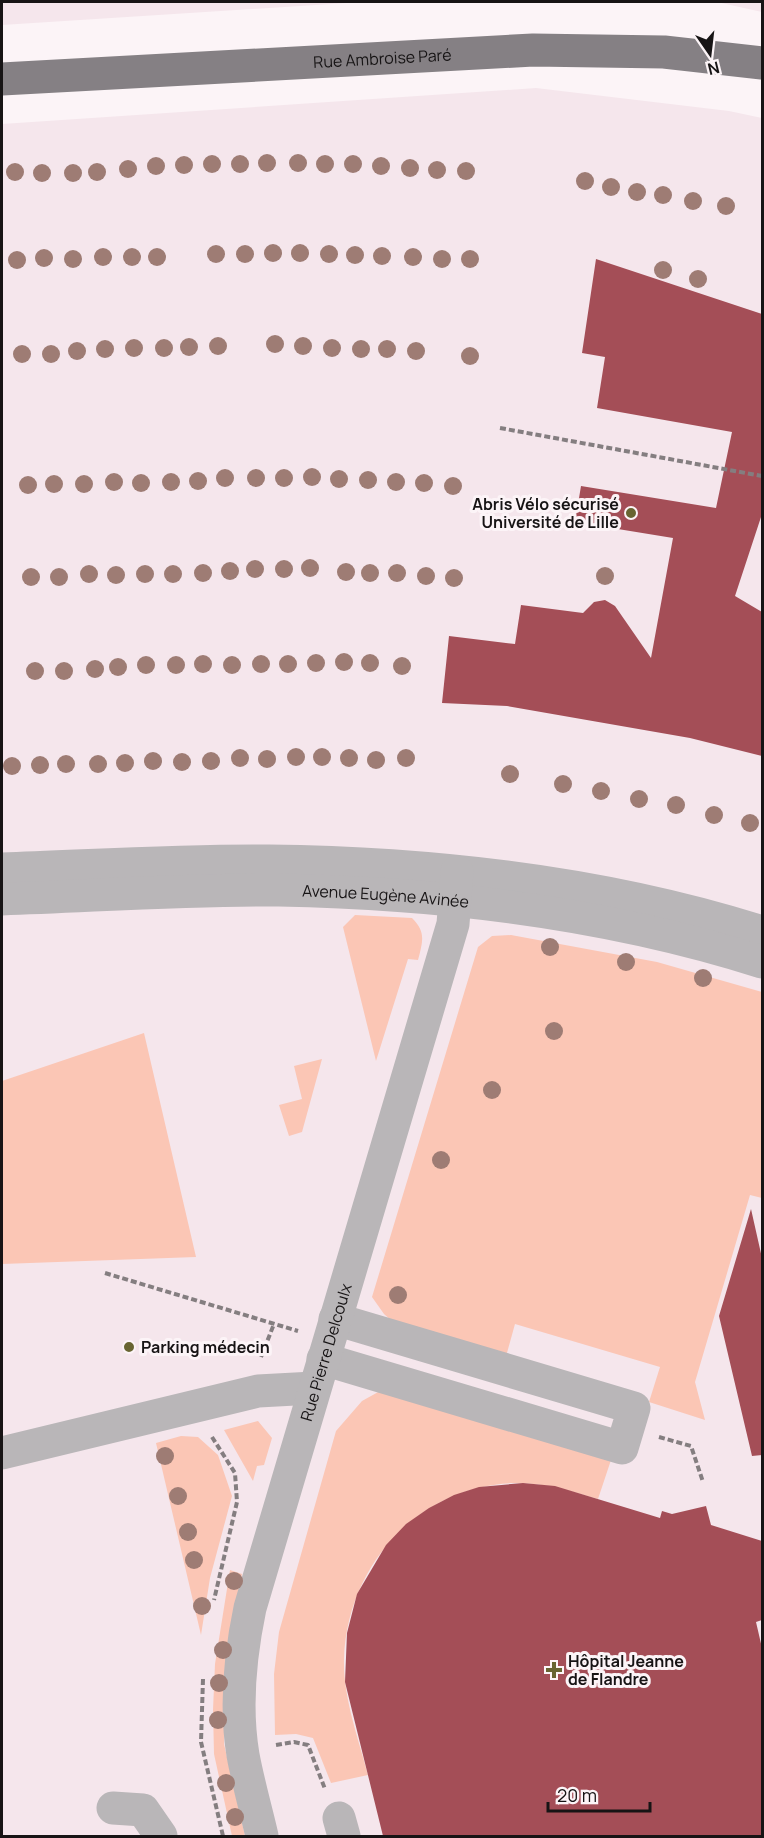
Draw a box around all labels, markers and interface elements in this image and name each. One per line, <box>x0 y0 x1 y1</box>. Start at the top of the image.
north arrow <box>680 24 740 84</box>
street label: Rue Ambroise Paré <box>313 43 452 73</box>
text: N <box>705 56 722 81</box>
place label: Abris Vélo sécurisé Université de Lille <box>472 493 619 533</box>
marker: Abris Vélo sécurisé Université de Lille <box>624 506 638 520</box>
street label: Avenue Eugène Avinée <box>302 880 470 913</box>
street label: Rue Pierre Delcoulx <box>295 1280 357 1424</box>
place label: Parking médecin <box>141 1336 270 1358</box>
marker: Parking médecin <box>122 1340 136 1354</box>
place label: Hôpital Jeanne de Flandre <box>568 1650 684 1690</box>
marker: Hôpital Jeanne de Flandre <box>545 1661 563 1679</box>
scale bar <box>548 1775 650 1813</box>
text: 20 m <box>557 1783 597 1807</box>

